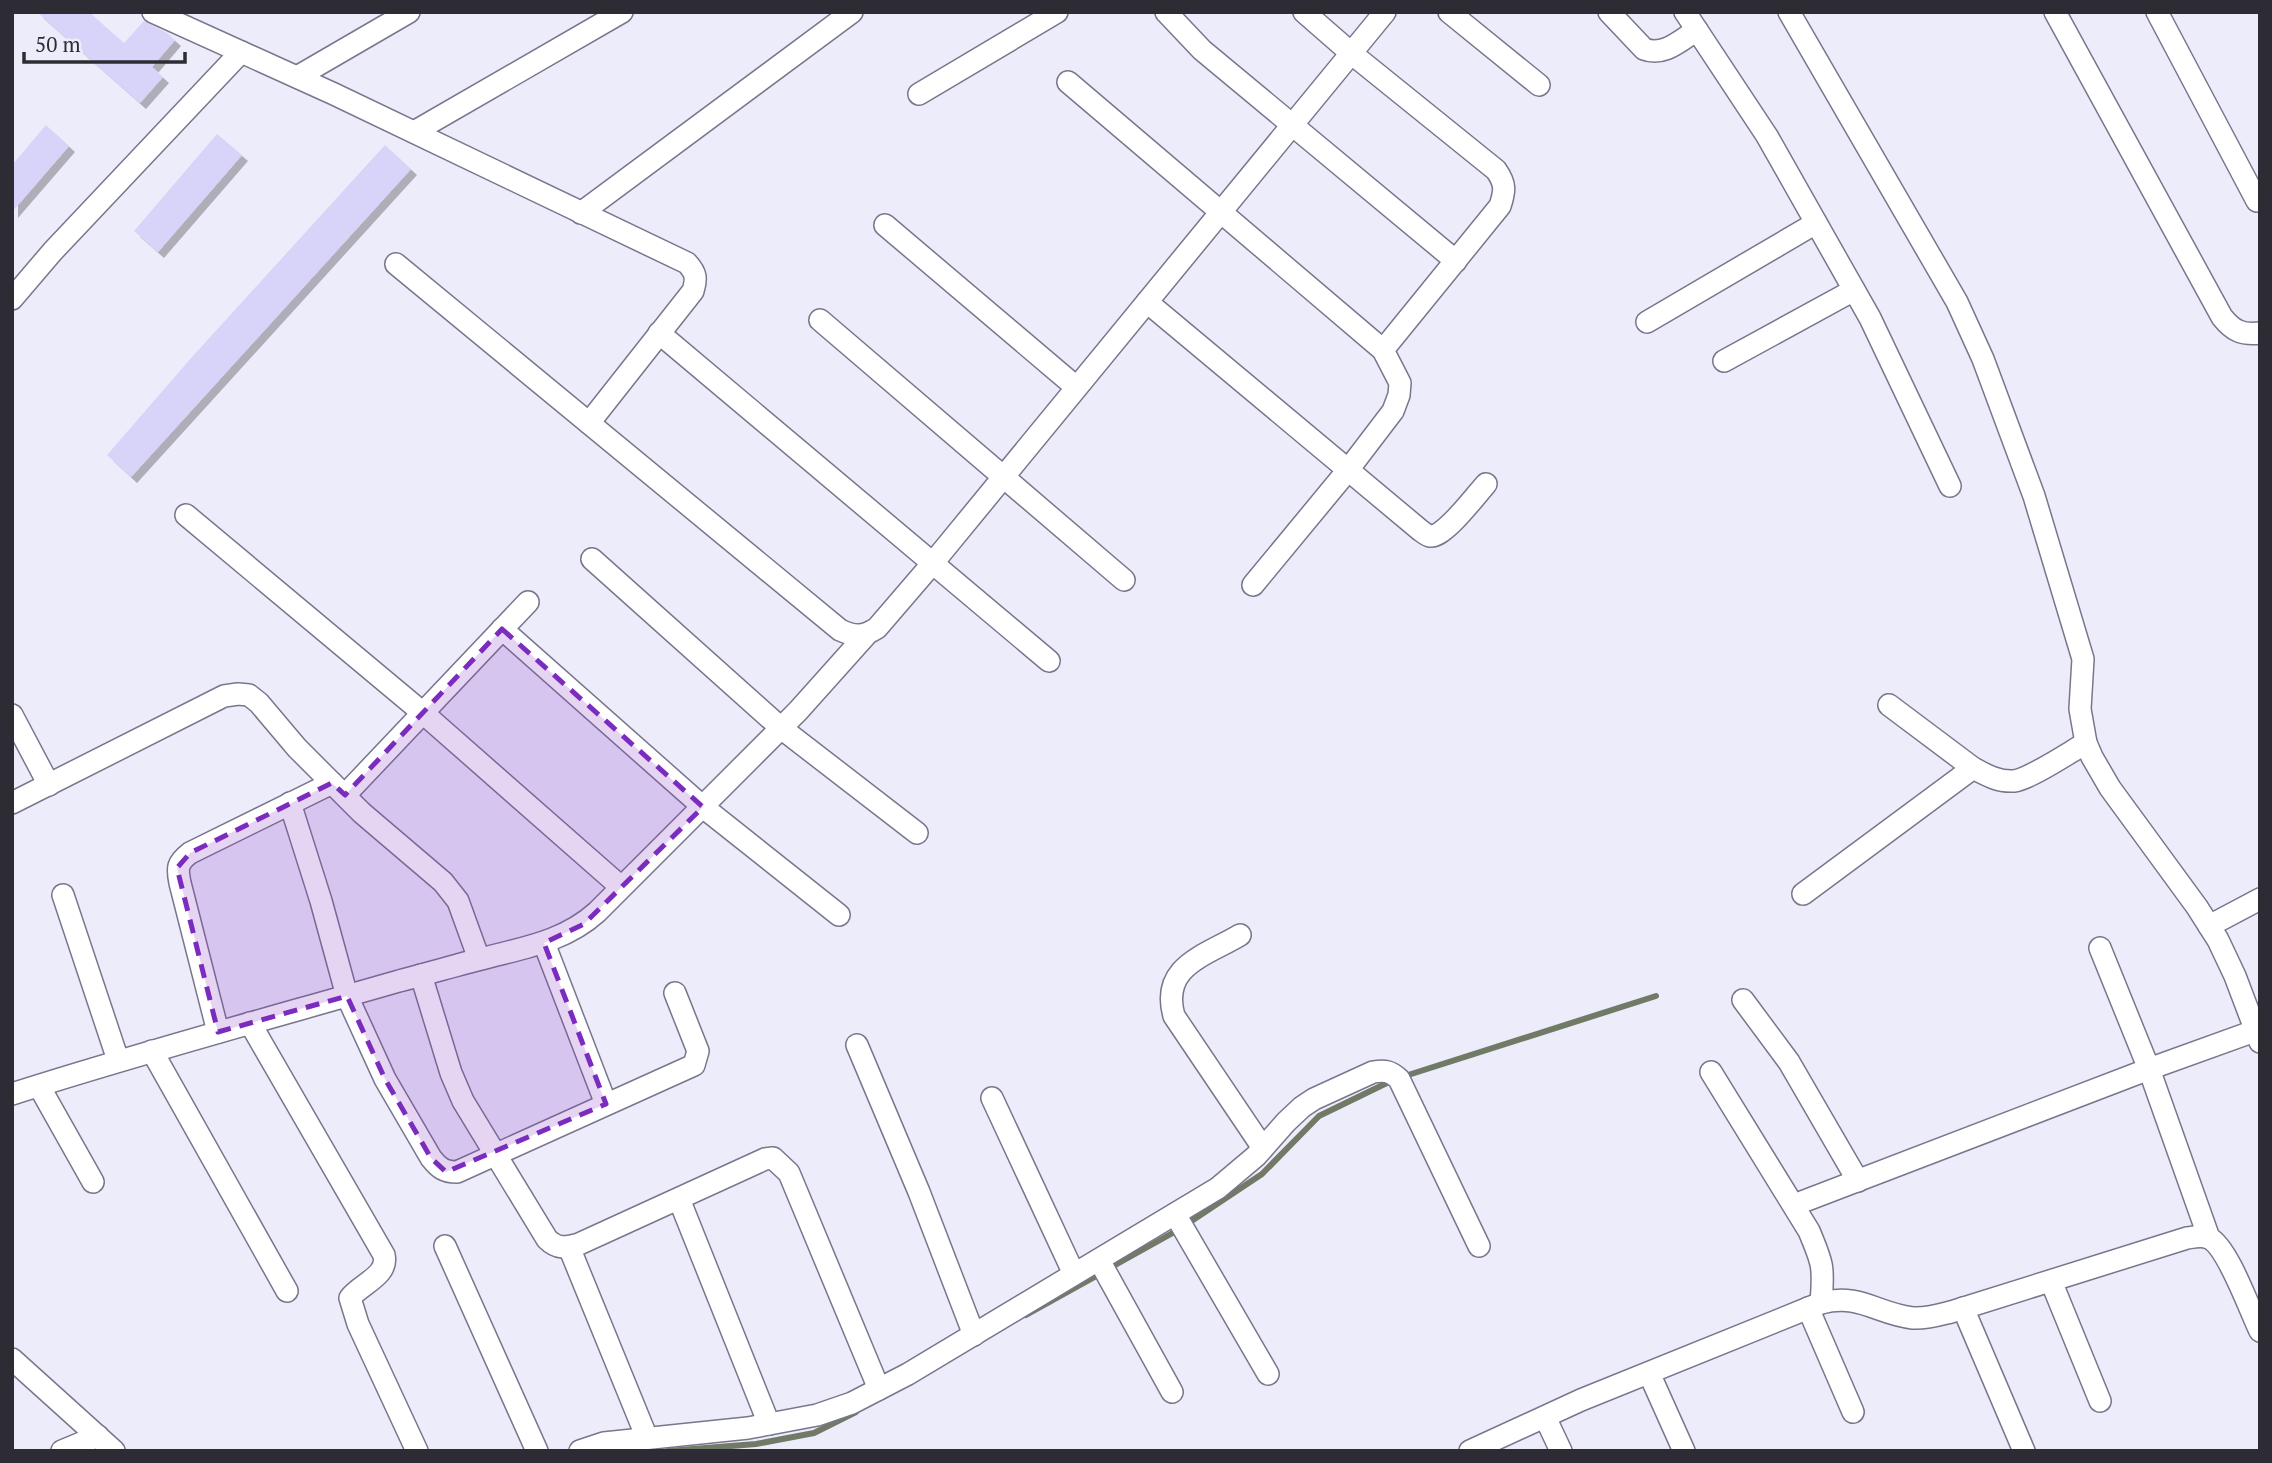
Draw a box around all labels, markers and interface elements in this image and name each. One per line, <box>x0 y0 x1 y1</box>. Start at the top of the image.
scale bar <box>24 21 186 65</box>
text: 50 m <box>35 30 81 58</box>

